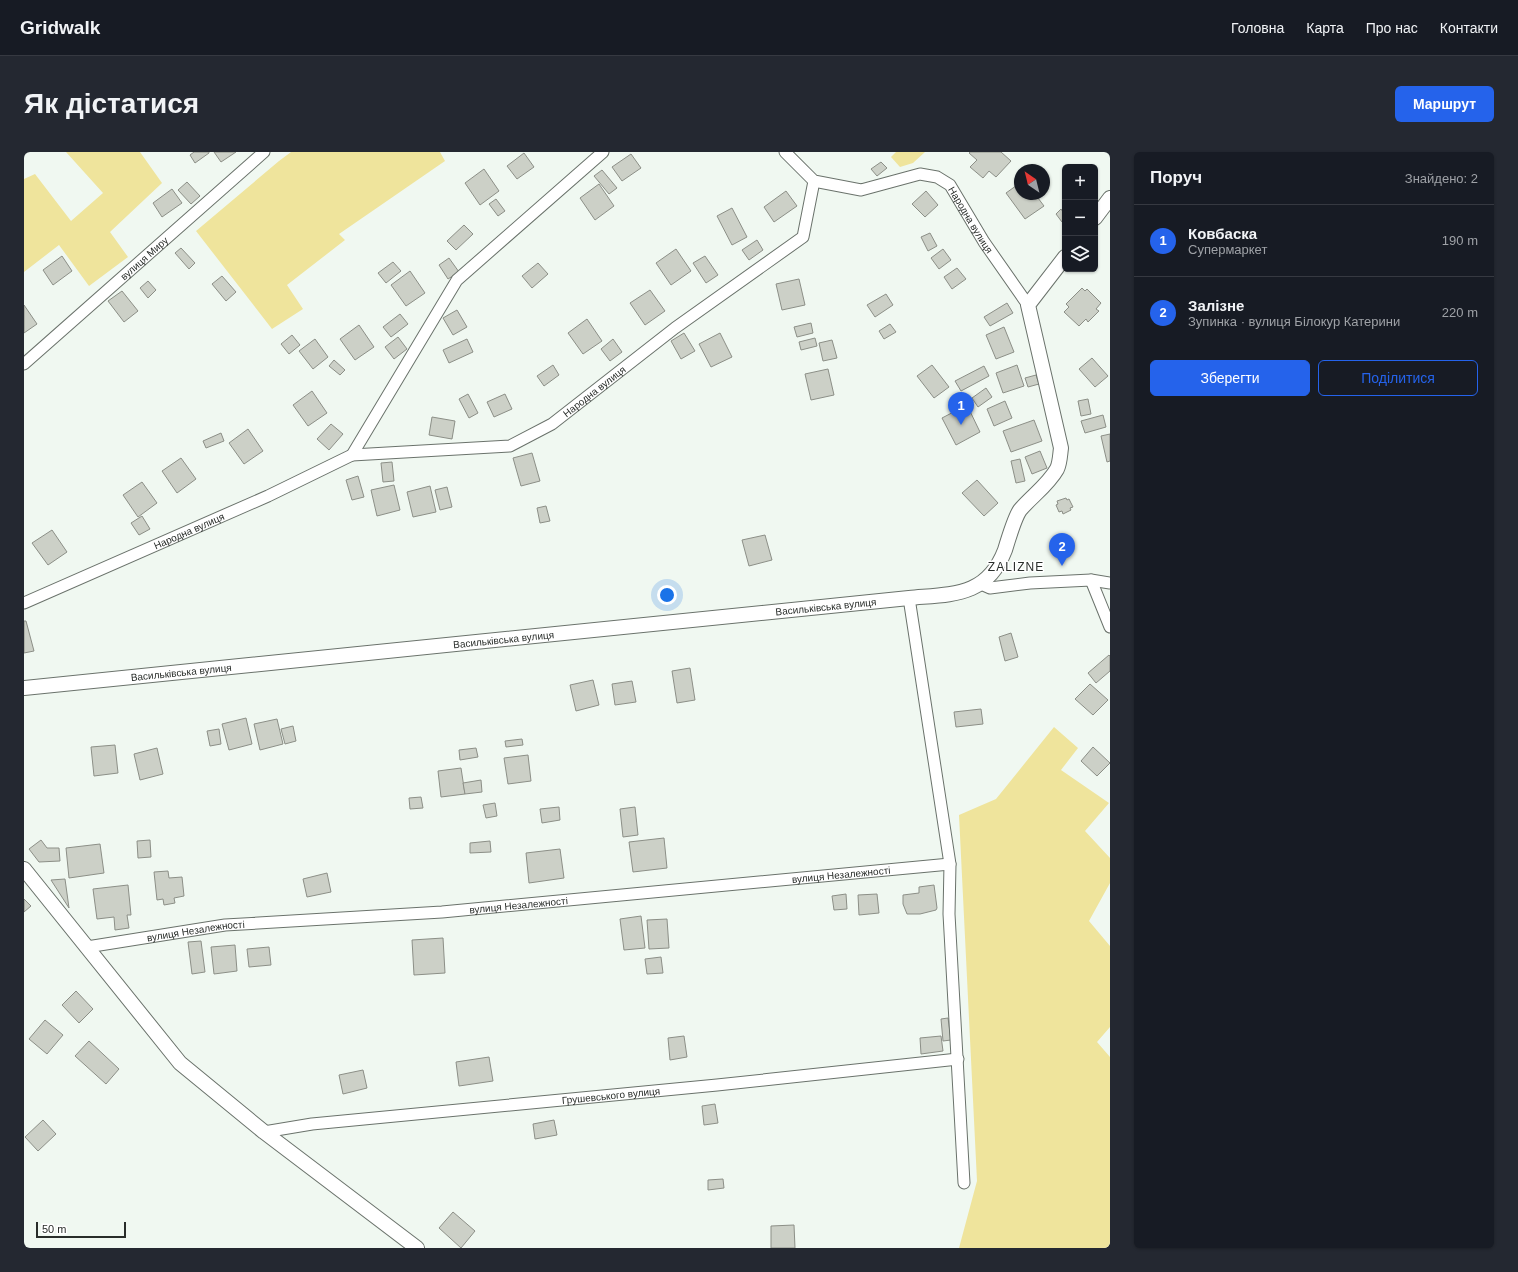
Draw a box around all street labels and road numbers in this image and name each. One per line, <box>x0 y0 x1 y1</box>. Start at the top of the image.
street label: Народна вулиця <box>946 185 995 255</box>
street label: вулиця Миру <box>118 235 170 282</box>
street label: Народна вулиця <box>561 364 628 419</box>
street label: Народна вулиця <box>152 511 226 551</box>
street label: Васильківська вулиця <box>775 596 877 618</box>
street label: Васильківська вулиця <box>453 629 555 650</box>
street label: Васильківська вулиця <box>130 662 232 683</box>
street label: вулиця Незалежності <box>791 865 891 885</box>
street label: вулиця Незалежності <box>469 895 568 915</box>
street label: вулиця Незалежності <box>146 919 245 943</box>
street label: Грушевського вулиця <box>561 1086 661 1106</box>

